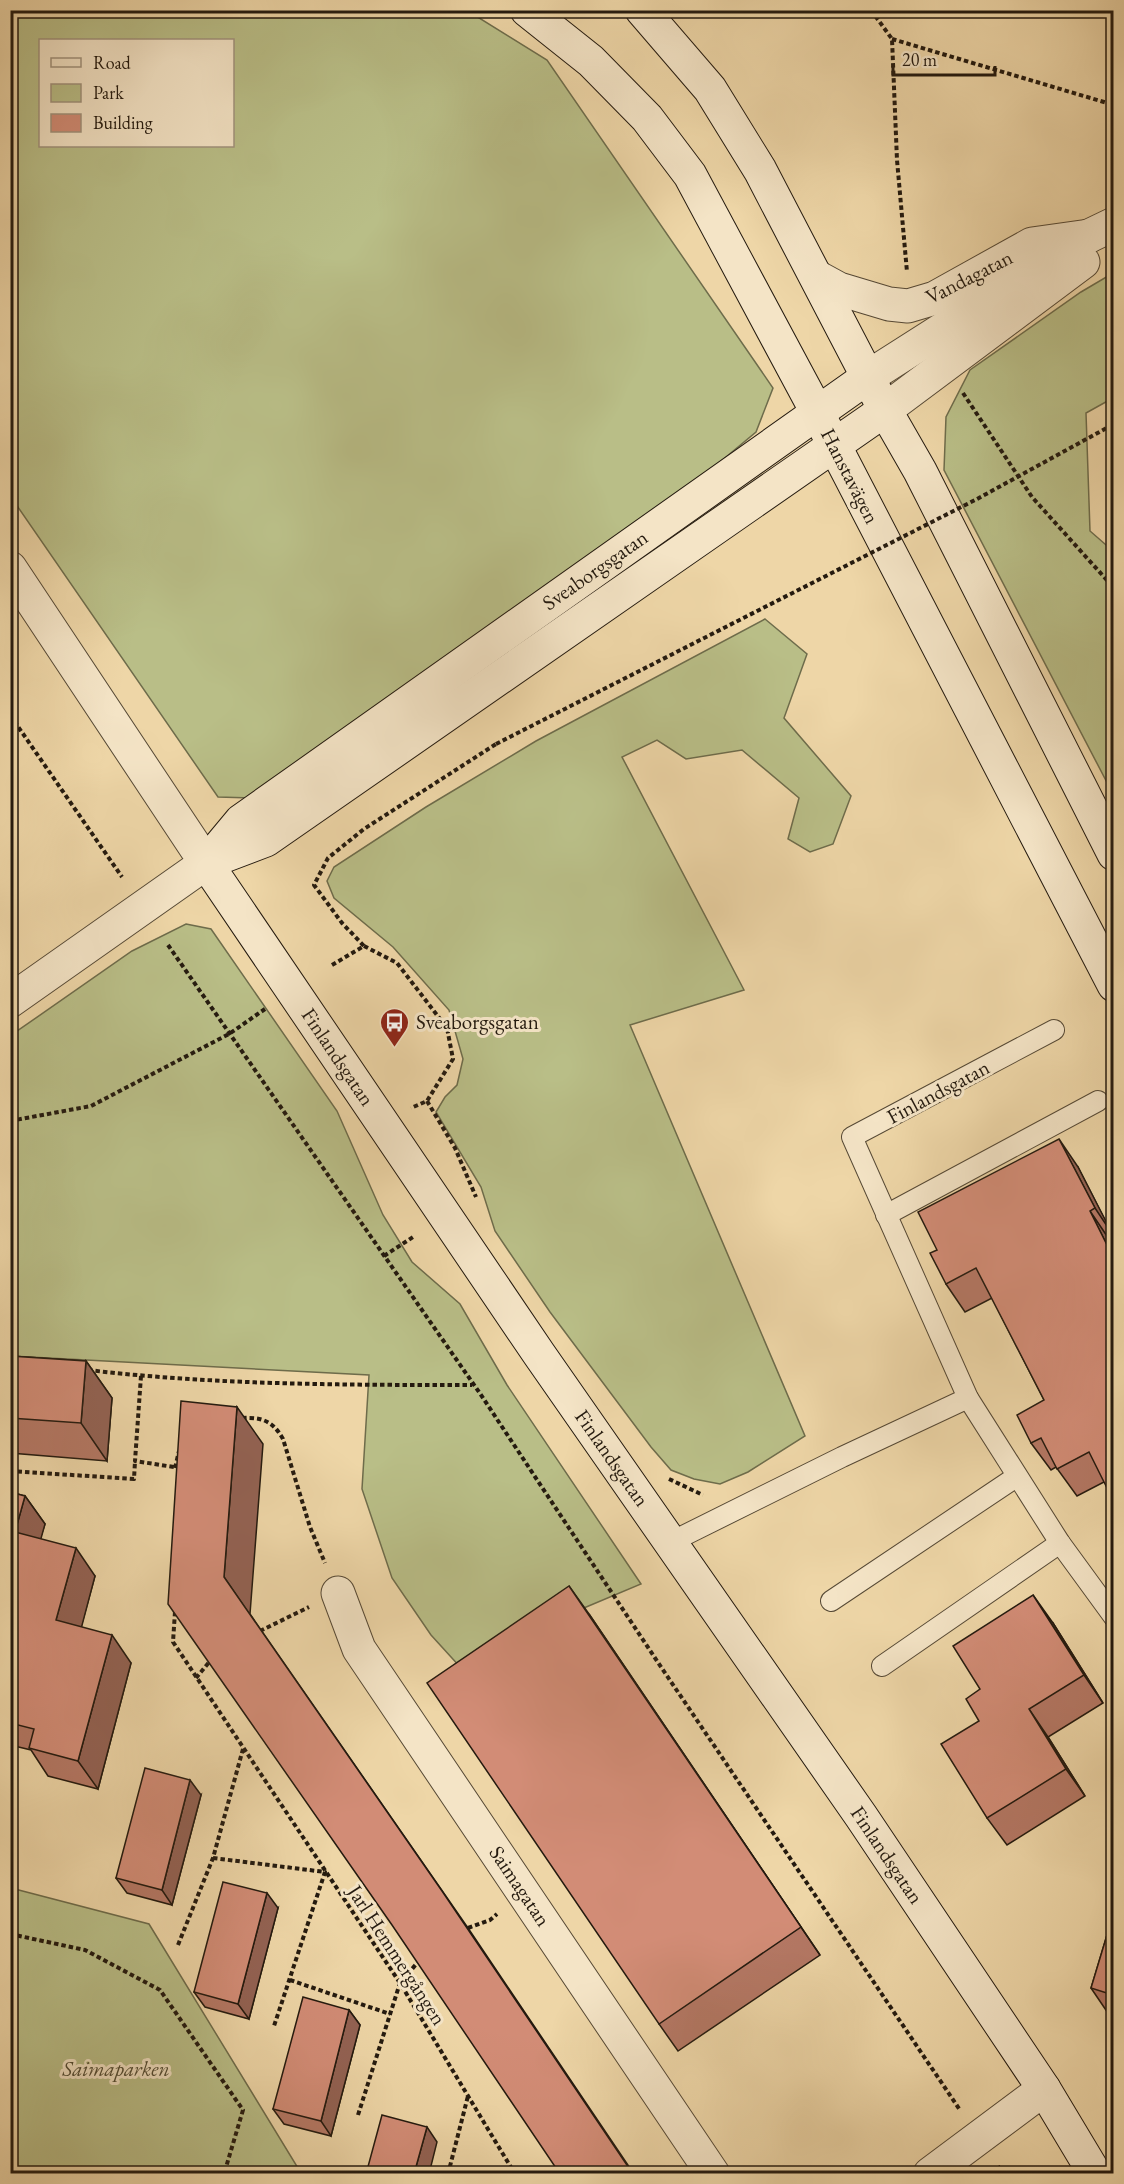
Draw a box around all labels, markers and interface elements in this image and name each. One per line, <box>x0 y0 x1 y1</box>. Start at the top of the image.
legend <box>39 39 234 147</box>
scale bar <box>893 39 995 77</box>
text: 20 m <box>902 48 937 71</box>
text: Road <box>93 51 132 74</box>
text: Park <box>93 81 124 104</box>
text: Building <box>93 111 153 134</box>
street label: Vandagatan <box>921 243 1017 310</box>
street label: Hanstavägen <box>815 424 886 528</box>
street label: Sveaborgsgatan <box>537 523 653 616</box>
street label: Finlandsgatan <box>296 1003 381 1111</box>
bus stop icon: Sveaborgsgatan <box>379 1006 411 1048</box>
place label: Sveaborgsgatan <box>416 1008 539 1035</box>
street label: Finlandsgatan <box>882 1053 994 1130</box>
street label: Finlandsgatan <box>569 1404 656 1512</box>
street label: Finlandsgatan <box>845 1801 930 1909</box>
street label: Saimagatan <box>484 1840 557 1931</box>
street label: Jarl Hemmergången <box>341 1878 453 2030</box>
park label: Saimaparken <box>61 2055 170 2082</box>

